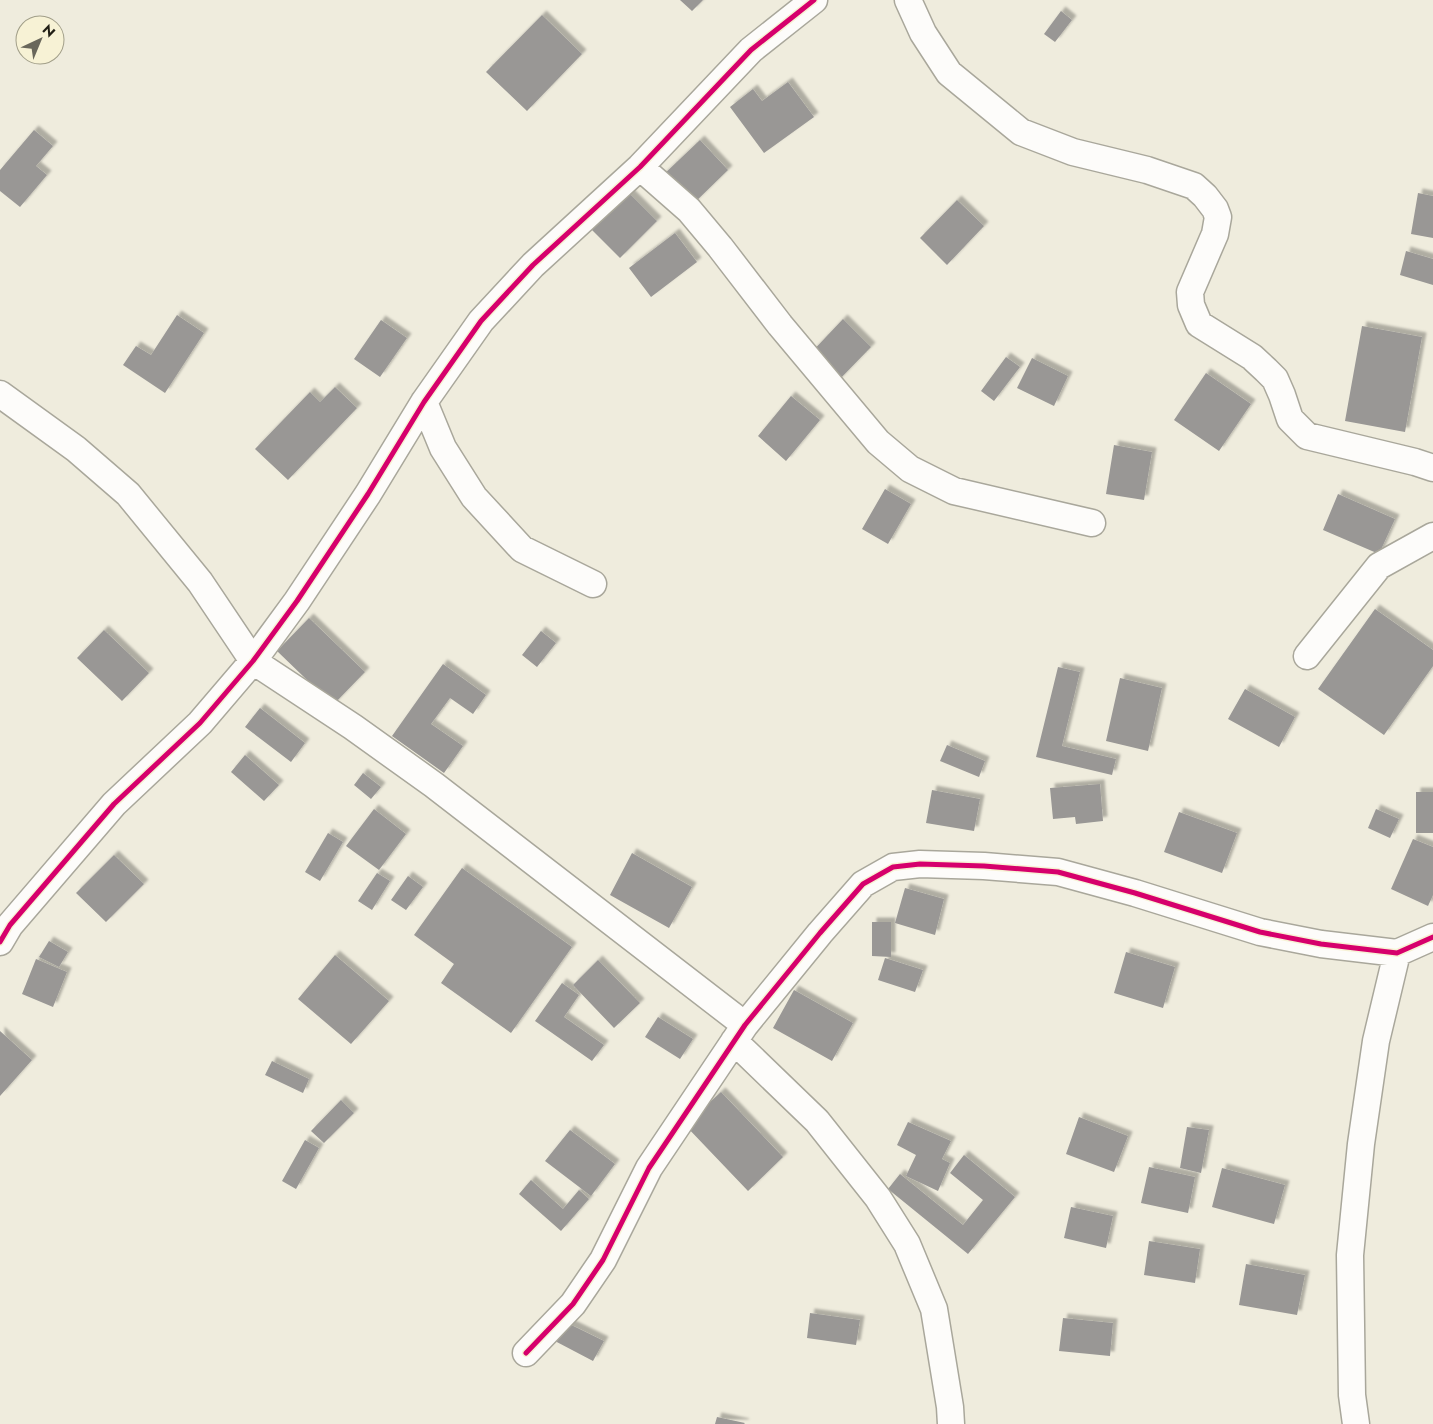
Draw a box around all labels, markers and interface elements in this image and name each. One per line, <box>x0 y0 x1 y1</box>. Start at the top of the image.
north arrow <box>15 15 65 65</box>
text: N <box>38 20 60 42</box>

